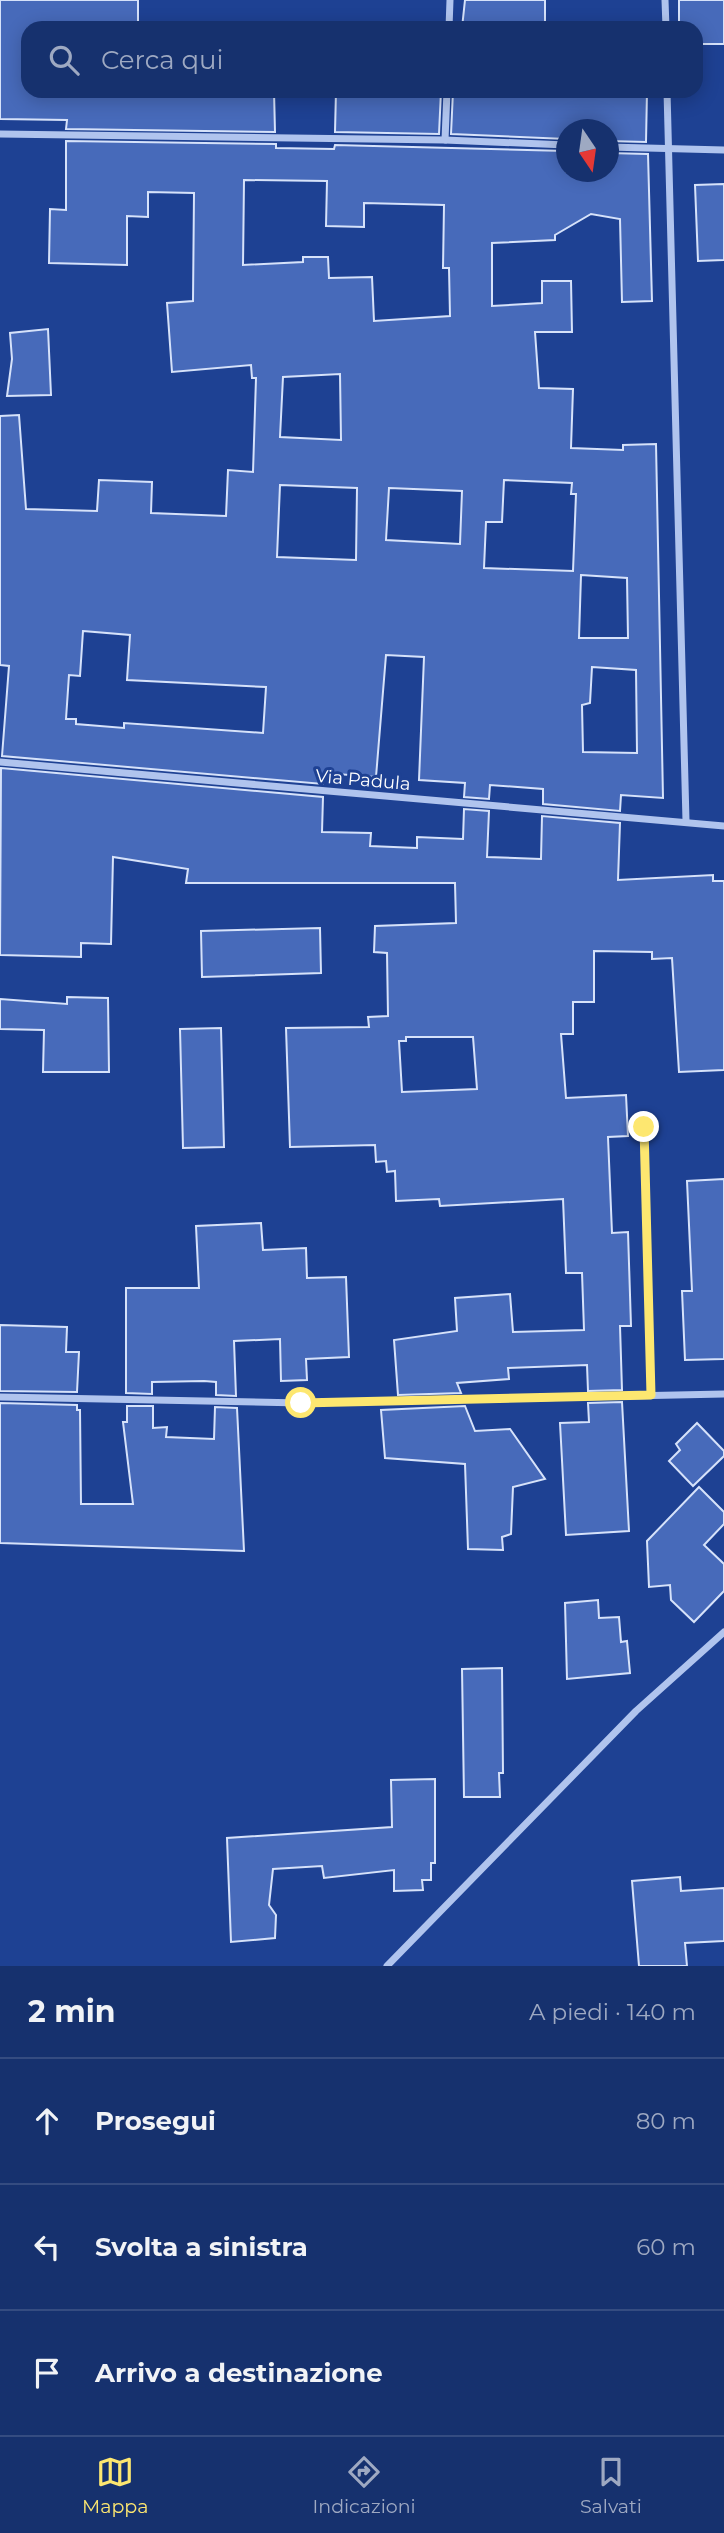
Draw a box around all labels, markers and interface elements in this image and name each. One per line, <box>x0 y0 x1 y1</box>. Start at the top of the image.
search box <box>21 21 703 98</box>
icon: search <box>45 41 83 79</box>
text: Cerca qui <box>101 44 224 76</box>
north arrow <box>556 119 619 182</box>
street label: Via Padula <box>314 765 412 795</box>
route end <box>628 1111 659 1142</box>
route start <box>285 1387 316 1418</box>
text: 2 min <box>28 1993 115 2030</box>
text: A piedi · 140 m <box>529 1998 696 2026</box>
icon: ahead <box>28 2102 66 2140</box>
text: Prosegui <box>95 2105 216 2137</box>
text: 80 m <box>636 2107 696 2135</box>
icon: left <box>28 2228 66 2266</box>
text: Svolta a sinistra <box>95 2231 308 2263</box>
text: 60 m <box>636 2233 696 2261</box>
icon: arrive <box>28 2354 66 2392</box>
text: Arrivo a destinazione <box>95 2357 383 2389</box>
tab: Mappa <box>82 2453 148 2518</box>
tab: Indicazioni <box>313 2453 416 2518</box>
tab: Salvati <box>580 2453 642 2518</box>

